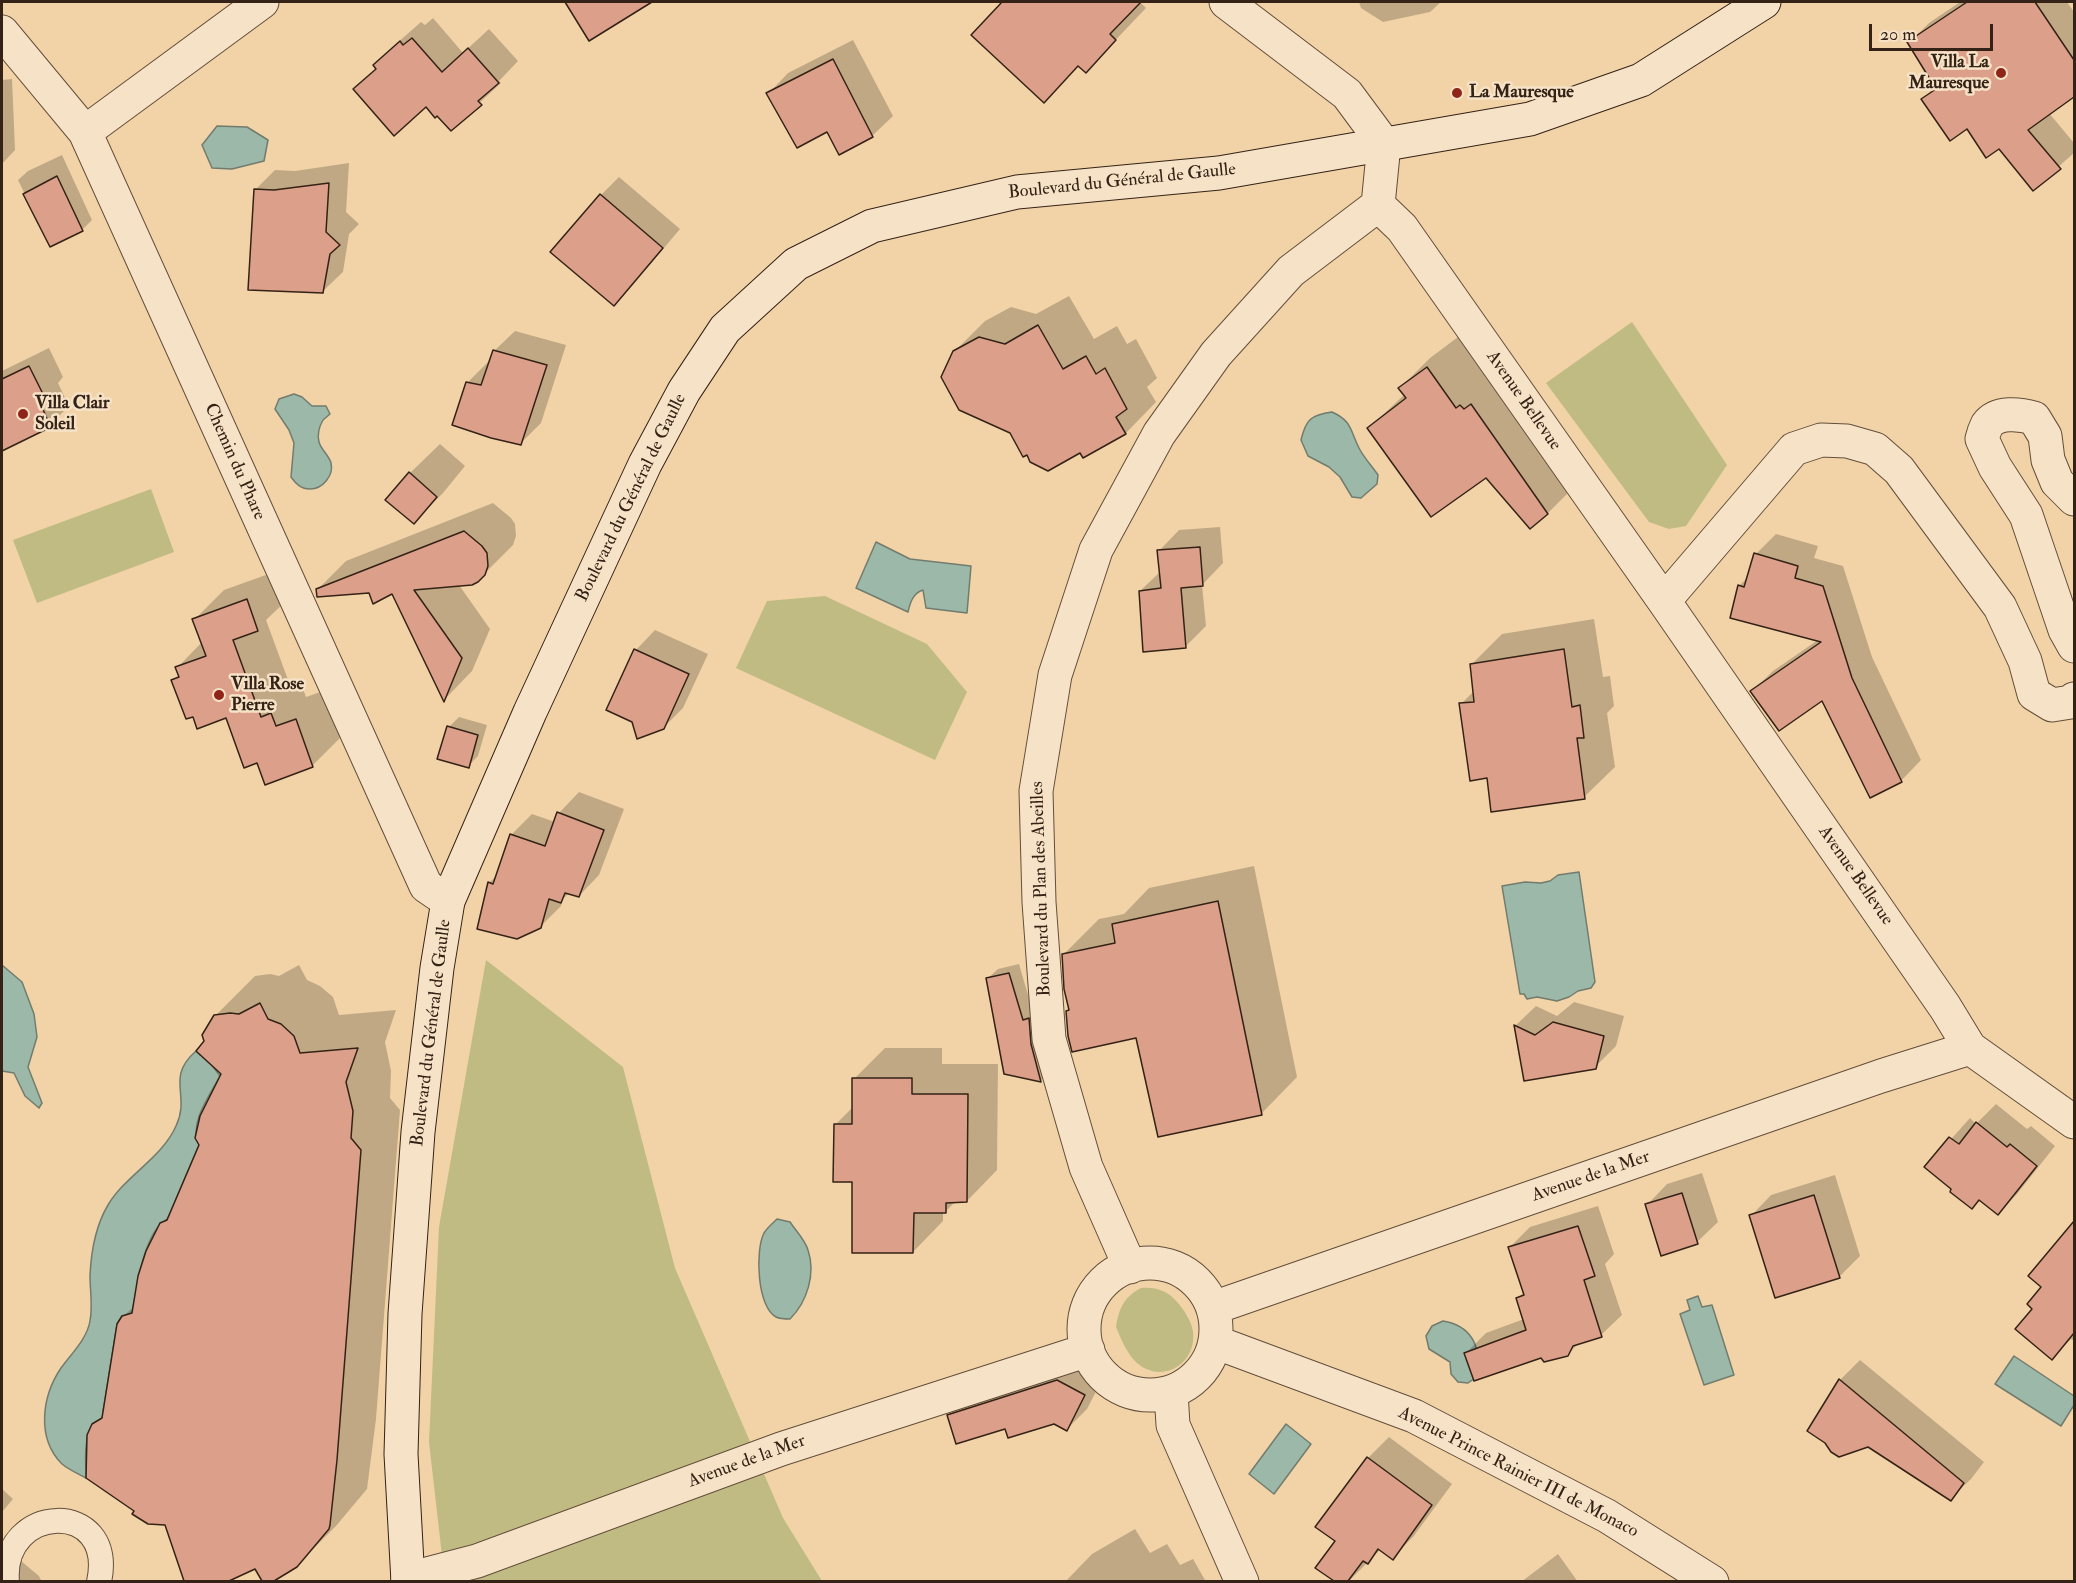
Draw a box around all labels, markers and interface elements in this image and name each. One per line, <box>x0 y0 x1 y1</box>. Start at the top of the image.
scale bar <box>1872 12 1996 50</box>
text: 20 m <box>1880 23 1916 46</box>
place label: Villa La Mauresque <box>1908 52 1989 94</box>
marker: Villa La Mauresque <box>1994 66 2008 80</box>
place label: La Mauresque <box>1469 82 1574 104</box>
marker: La Mauresque <box>1450 86 1464 100</box>
street label: Boulevard du Général de Gaulle <box>1007 159 1237 205</box>
street label: Avenue Bellevue <box>1481 347 1565 455</box>
street label: Boulevard du Général de Gaulle <box>572 390 692 606</box>
place label: Villa Clair Soleil <box>35 393 110 436</box>
street label: Chemin du Phare <box>199 400 269 524</box>
marker: Villa Clair Soleil <box>16 407 30 421</box>
place label: Villa Rose Pierre <box>231 674 304 716</box>
marker: Villa Rose Pierre <box>212 688 226 702</box>
street label: Boulevard du Plan des Abeilles <box>1027 781 1057 997</box>
street label: Avenue Bellevue <box>1813 822 1897 930</box>
street label: Boulevard du Général de Gaulle <box>407 918 457 1148</box>
street label: Avenue de la Mer <box>1529 1147 1653 1207</box>
street label: Avenue Prince Rainier III de Monaco <box>1394 1403 1642 1543</box>
street label: Avenue de la Mer <box>685 1431 809 1493</box>

